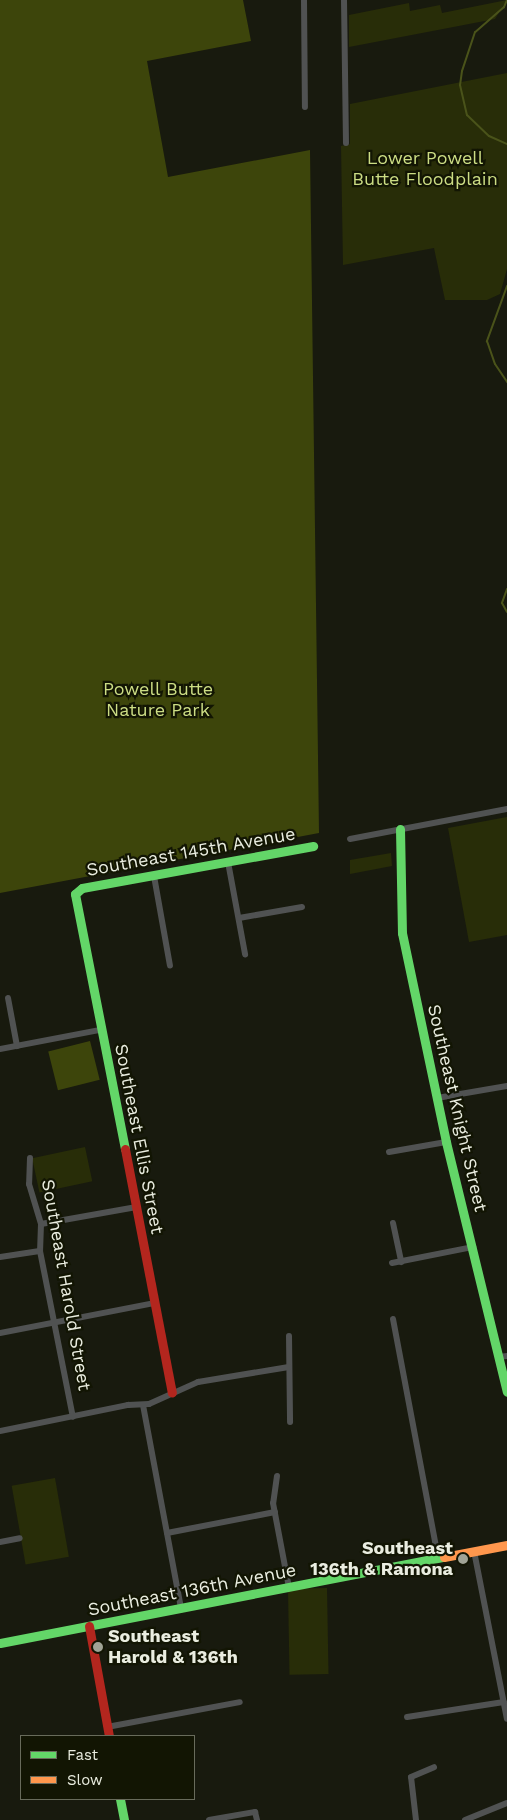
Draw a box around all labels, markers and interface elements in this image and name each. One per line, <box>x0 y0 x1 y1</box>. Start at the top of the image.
park label: Lower Powell Butte Floodplain <box>352 148 498 190</box>
park label: Powell Butte Nature Park <box>103 679 213 722</box>
street label: Southeast 145th Avenue <box>84 823 298 881</box>
street label: Southeast Knight Street <box>423 1002 491 1214</box>
street label: Southeast Ellis Street <box>110 1042 168 1236</box>
street label: Southeast Harold Street <box>37 1178 95 1392</box>
place label: Southeast 136th & Ramona <box>310 1538 453 1580</box>
marker: Southeast 136th & Ramona <box>457 1553 469 1565</box>
street label: Southeast 136th Avenue <box>85 1559 299 1621</box>
place label: Southeast Harold & 136th <box>108 1626 238 1668</box>
marker: Southeast Harold & 136th <box>92 1641 104 1653</box>
legend <box>20 1735 195 1800</box>
text: Fast <box>67 1746 98 1764</box>
text: Slow <box>67 1771 103 1789</box>

